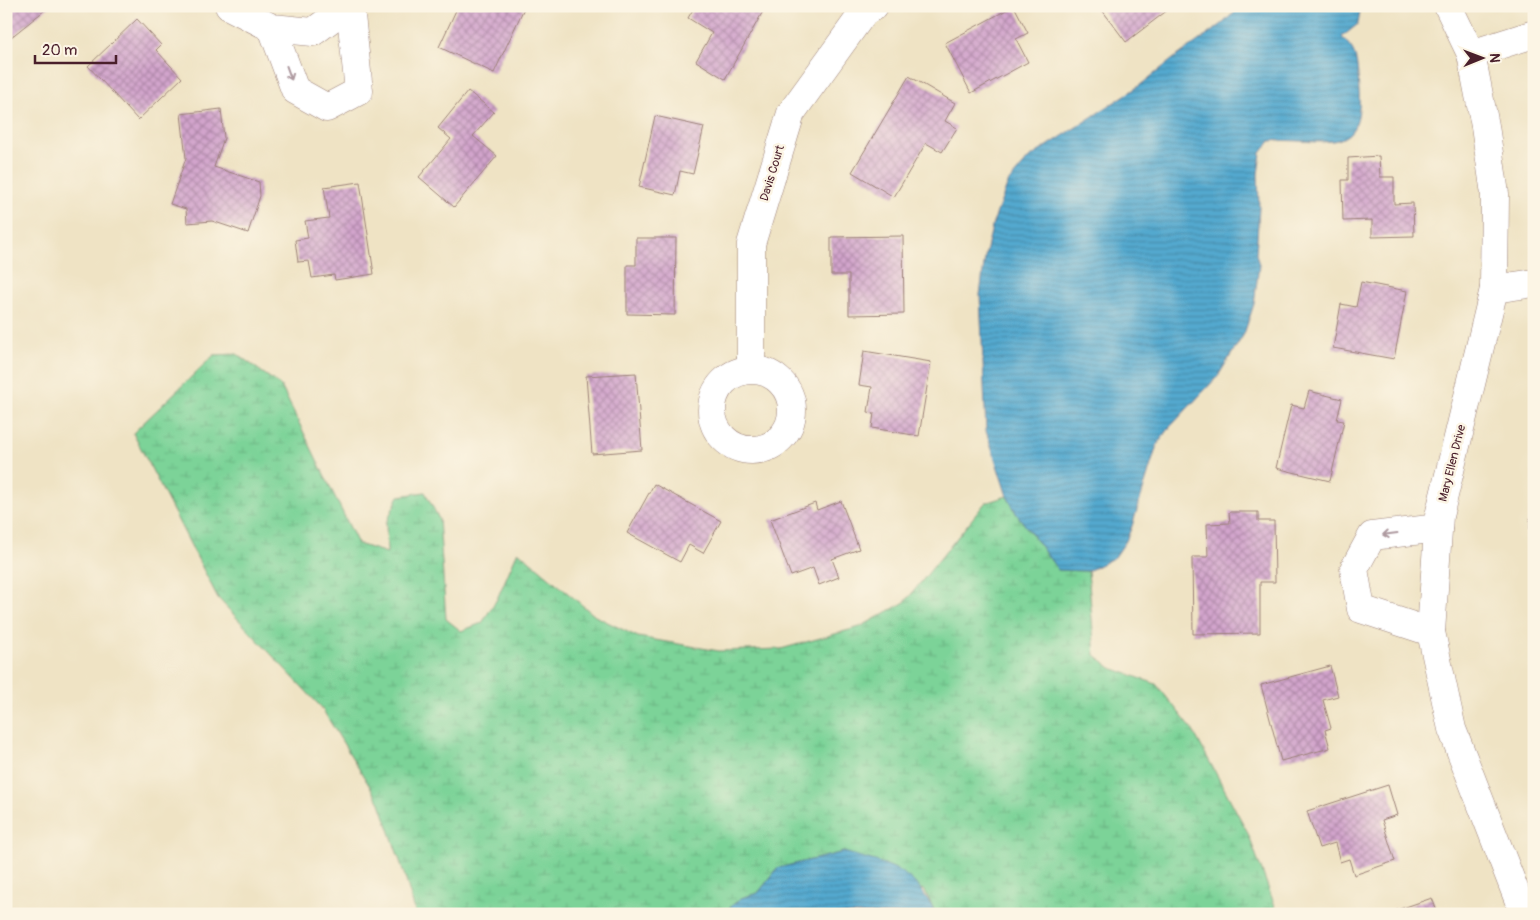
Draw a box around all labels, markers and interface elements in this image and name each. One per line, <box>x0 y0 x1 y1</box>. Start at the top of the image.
scale bar <box>35 32 116 64</box>
north arrow <box>1458 32 1508 82</box>
text: 20 m <box>42 41 77 60</box>
text: N <box>1486 53 1503 63</box>
one-way arrow <box>285 65 294 81</box>
street label: Davis Court <box>757 143 788 203</box>
street label: Mary Ellen Drive <box>1436 423 1469 503</box>
one-way arrow <box>1382 529 1398 539</box>

